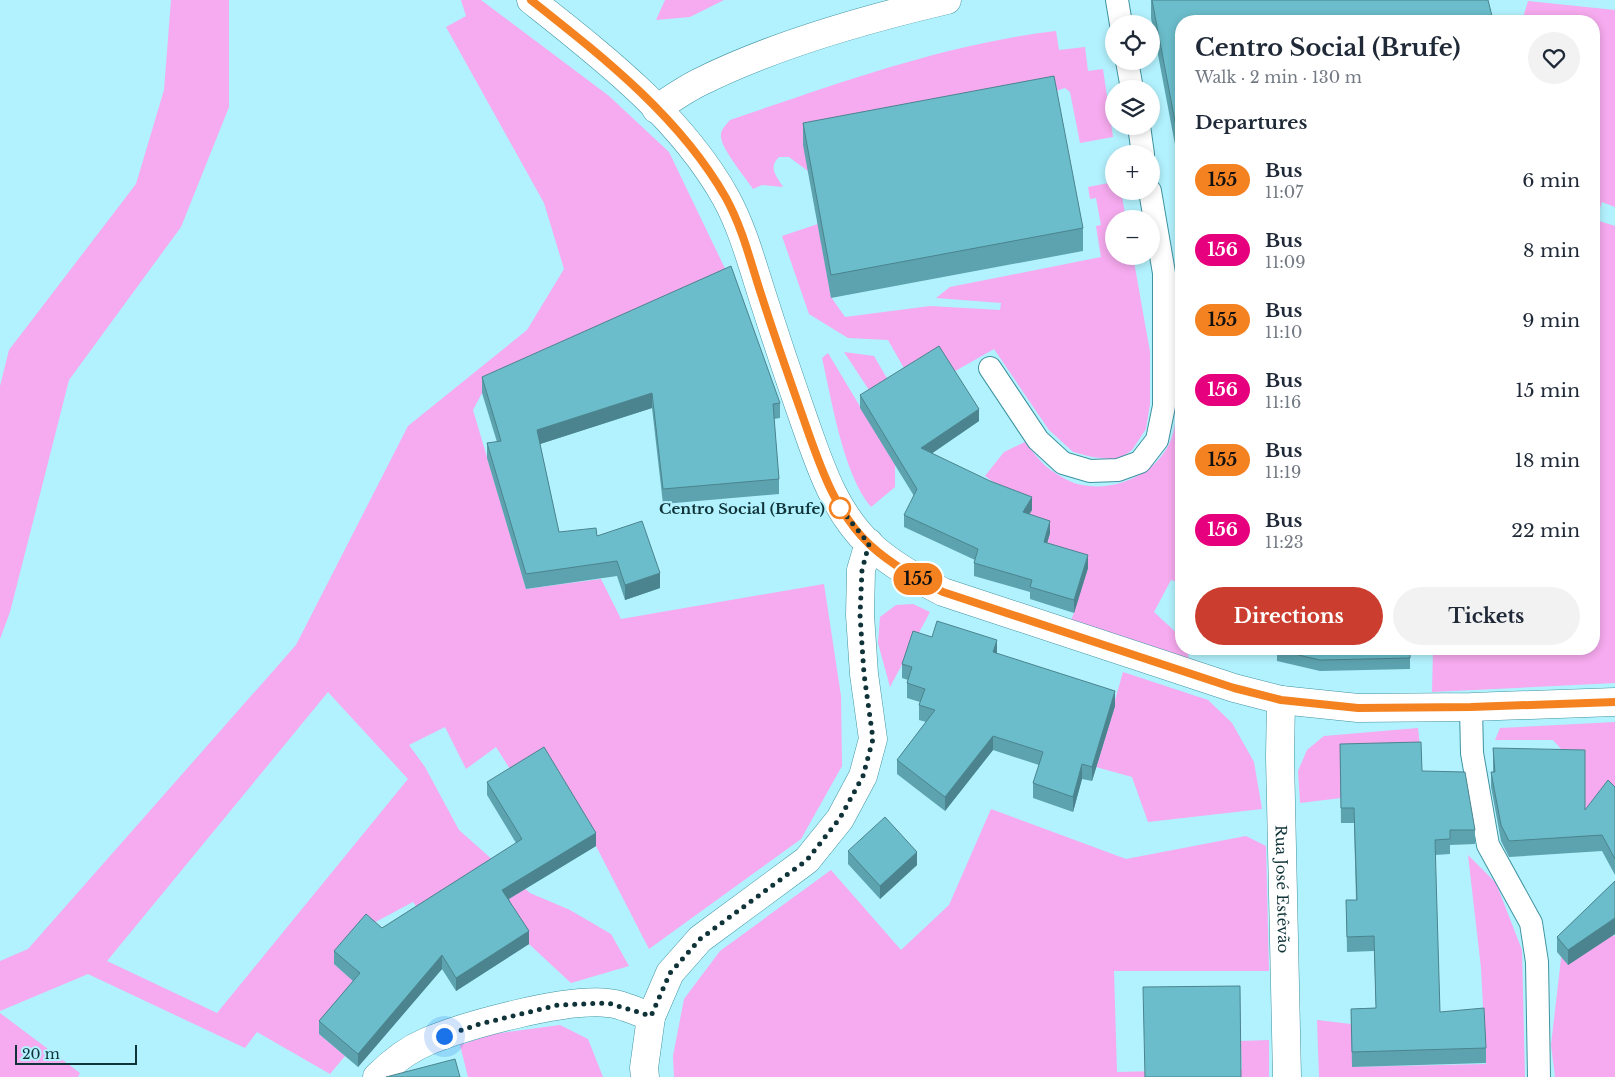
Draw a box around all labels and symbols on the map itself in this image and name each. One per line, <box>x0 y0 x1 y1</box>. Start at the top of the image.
marker: Centro Social (Brufe) <box>829 497 851 519</box>
place label: Centro Social (Brufe) <box>659 499 825 518</box>
line badge: 155 <box>889 563 947 595</box>
street label: Rua José Estêvão <box>1272 825 1294 954</box>
your location <box>432 1024 457 1049</box>
scale bar <box>15 1042 138 1065</box>

